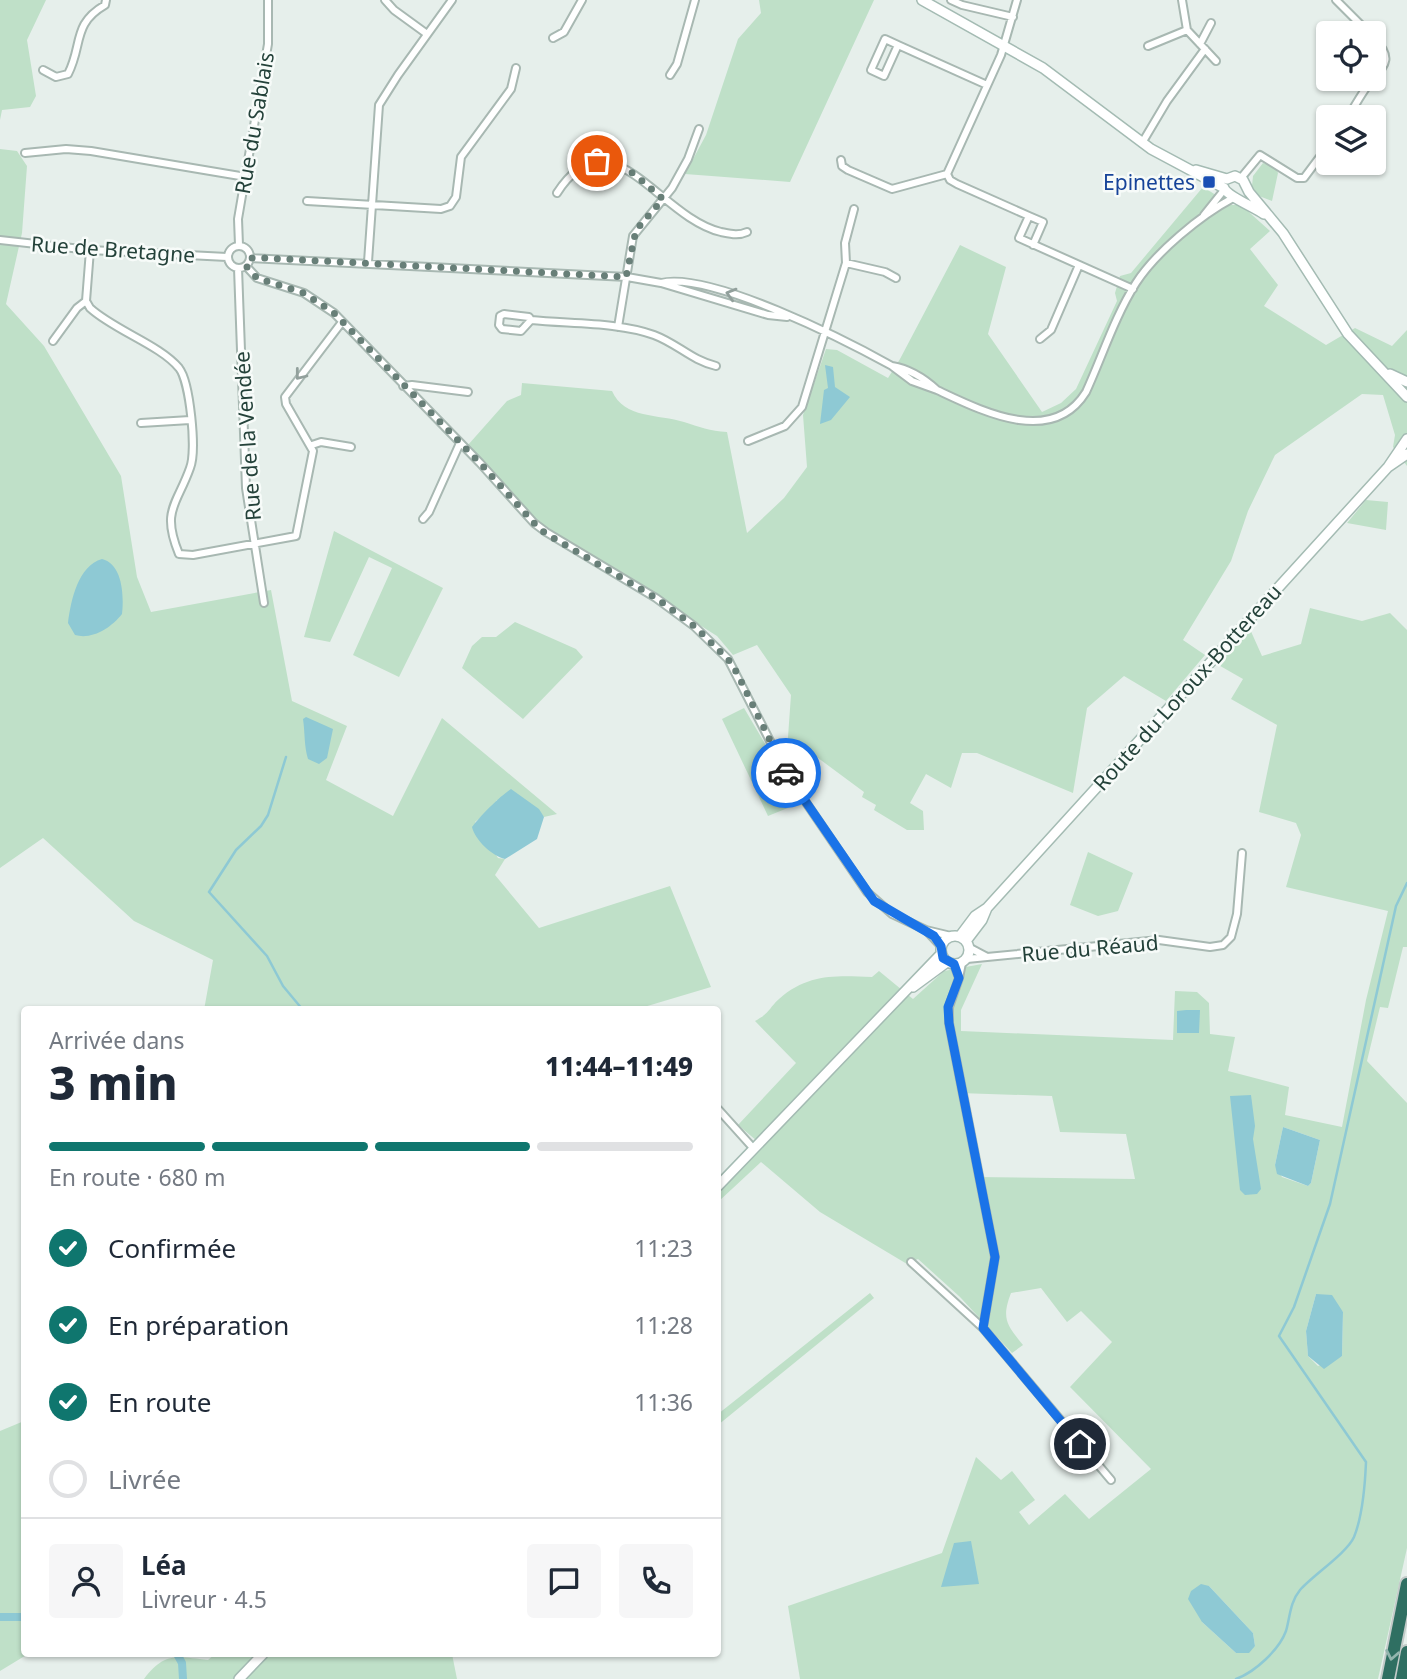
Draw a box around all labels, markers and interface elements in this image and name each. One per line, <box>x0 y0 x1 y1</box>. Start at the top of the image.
map controls <box>1316 21 1386 175</box>
button: locate <box>1316 21 1386 91</box>
street label: Rue du Sablais <box>228 50 280 196</box>
button: layers <box>1316 105 1386 175</box>
pin <box>567 131 627 191</box>
icon: bag <box>578 142 616 180</box>
place label: Epinettes <box>1103 168 1195 196</box>
marker: Epinettes <box>1201 174 1217 190</box>
street label: Rue de Bretagne <box>30 229 196 269</box>
one-way arrow <box>726 288 738 303</box>
street label: Rue de la Vendée <box>227 350 267 522</box>
one-way arrow <box>295 367 308 380</box>
street label: Route du Loroux-Bottereau <box>1087 578 1287 796</box>
courier <box>751 738 821 808</box>
icon: car <box>767 754 805 792</box>
street label: Rue du Réaud <box>1020 928 1160 968</box>
text: Arrivée dans <box>49 1024 185 1056</box>
text: 11:44–11:49 <box>545 1048 693 1084</box>
text: 3 min <box>49 1051 178 1113</box>
text: En route · 680 m <box>49 1161 226 1193</box>
icon: check <box>49 1229 87 1267</box>
text: Confirmée <box>108 1230 236 1266</box>
text: 11:23 <box>634 1232 693 1264</box>
icon: check <box>49 1306 87 1344</box>
text: En préparation <box>108 1307 289 1343</box>
text: 11:28 <box>634 1309 693 1341</box>
icon: check <box>49 1383 87 1421</box>
text: En route <box>108 1384 211 1420</box>
text: 11:36 <box>634 1386 693 1418</box>
pin <box>1050 1414 1110 1474</box>
icon: home <box>1061 1425 1099 1463</box>
text: Livrée <box>108 1461 181 1497</box>
button: person <box>49 1544 123 1618</box>
button: chat <box>527 1544 601 1618</box>
button: phone <box>619 1544 693 1618</box>
text: Léa <box>141 1547 187 1583</box>
text: Livreur · 4.5 <box>141 1583 267 1615</box>
one-way arrow <box>1385 1649 1400 1661</box>

